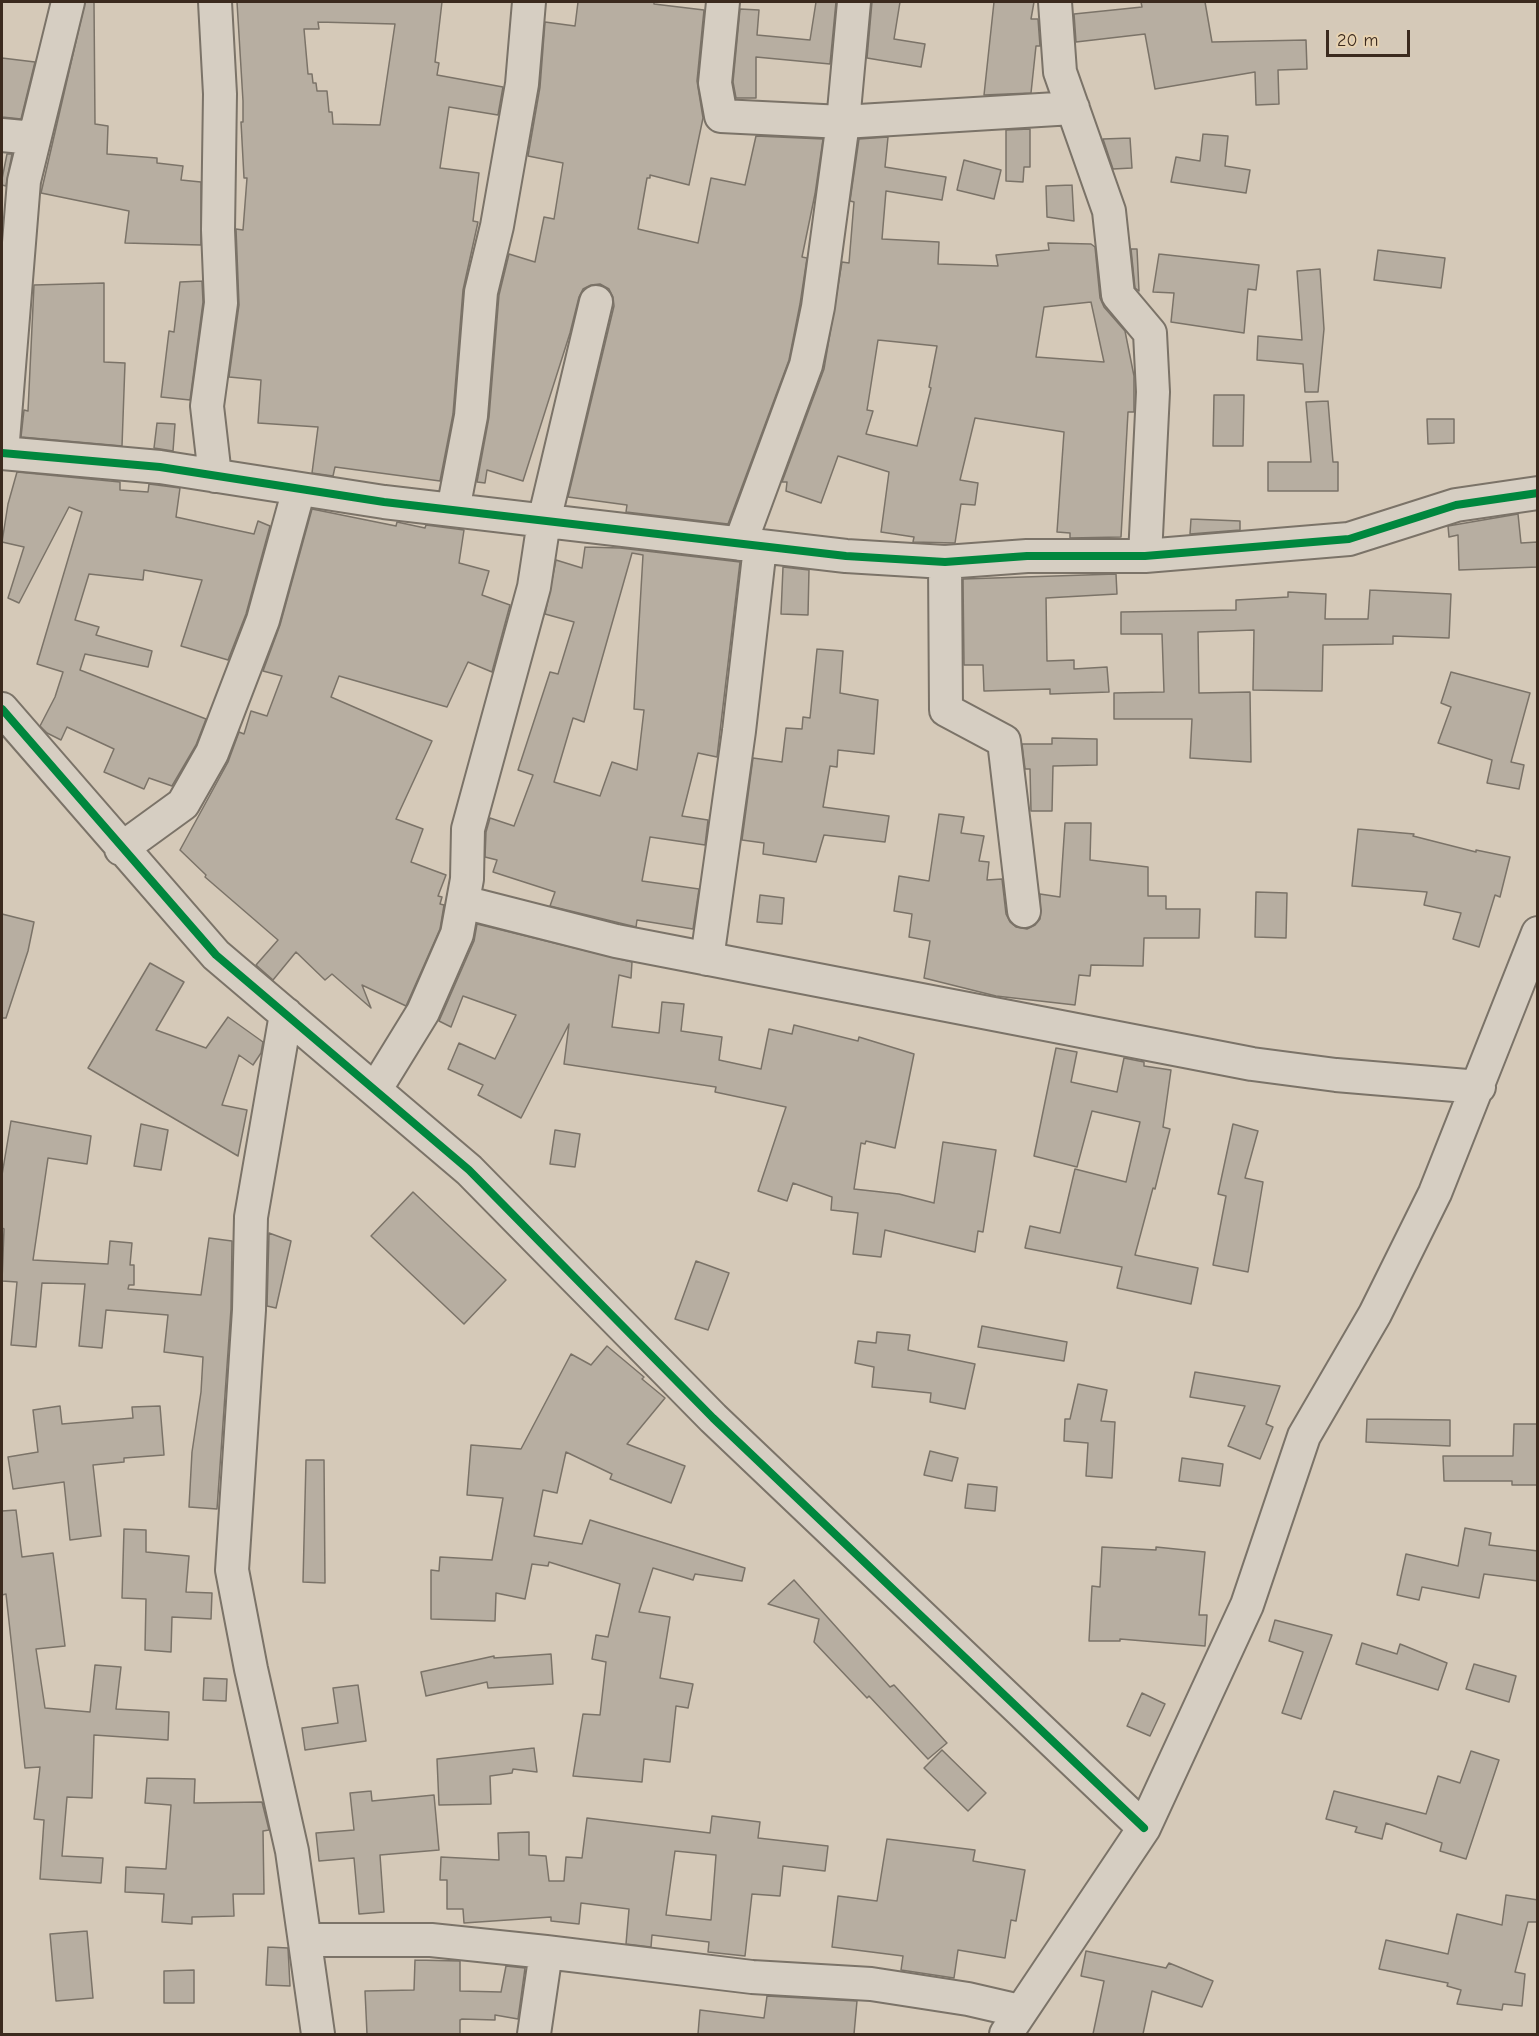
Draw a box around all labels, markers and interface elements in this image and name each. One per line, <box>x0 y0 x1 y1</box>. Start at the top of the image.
scale bar <box>1329 18 1413 56</box>
text: 20 m <box>1337 30 1378 51</box>

